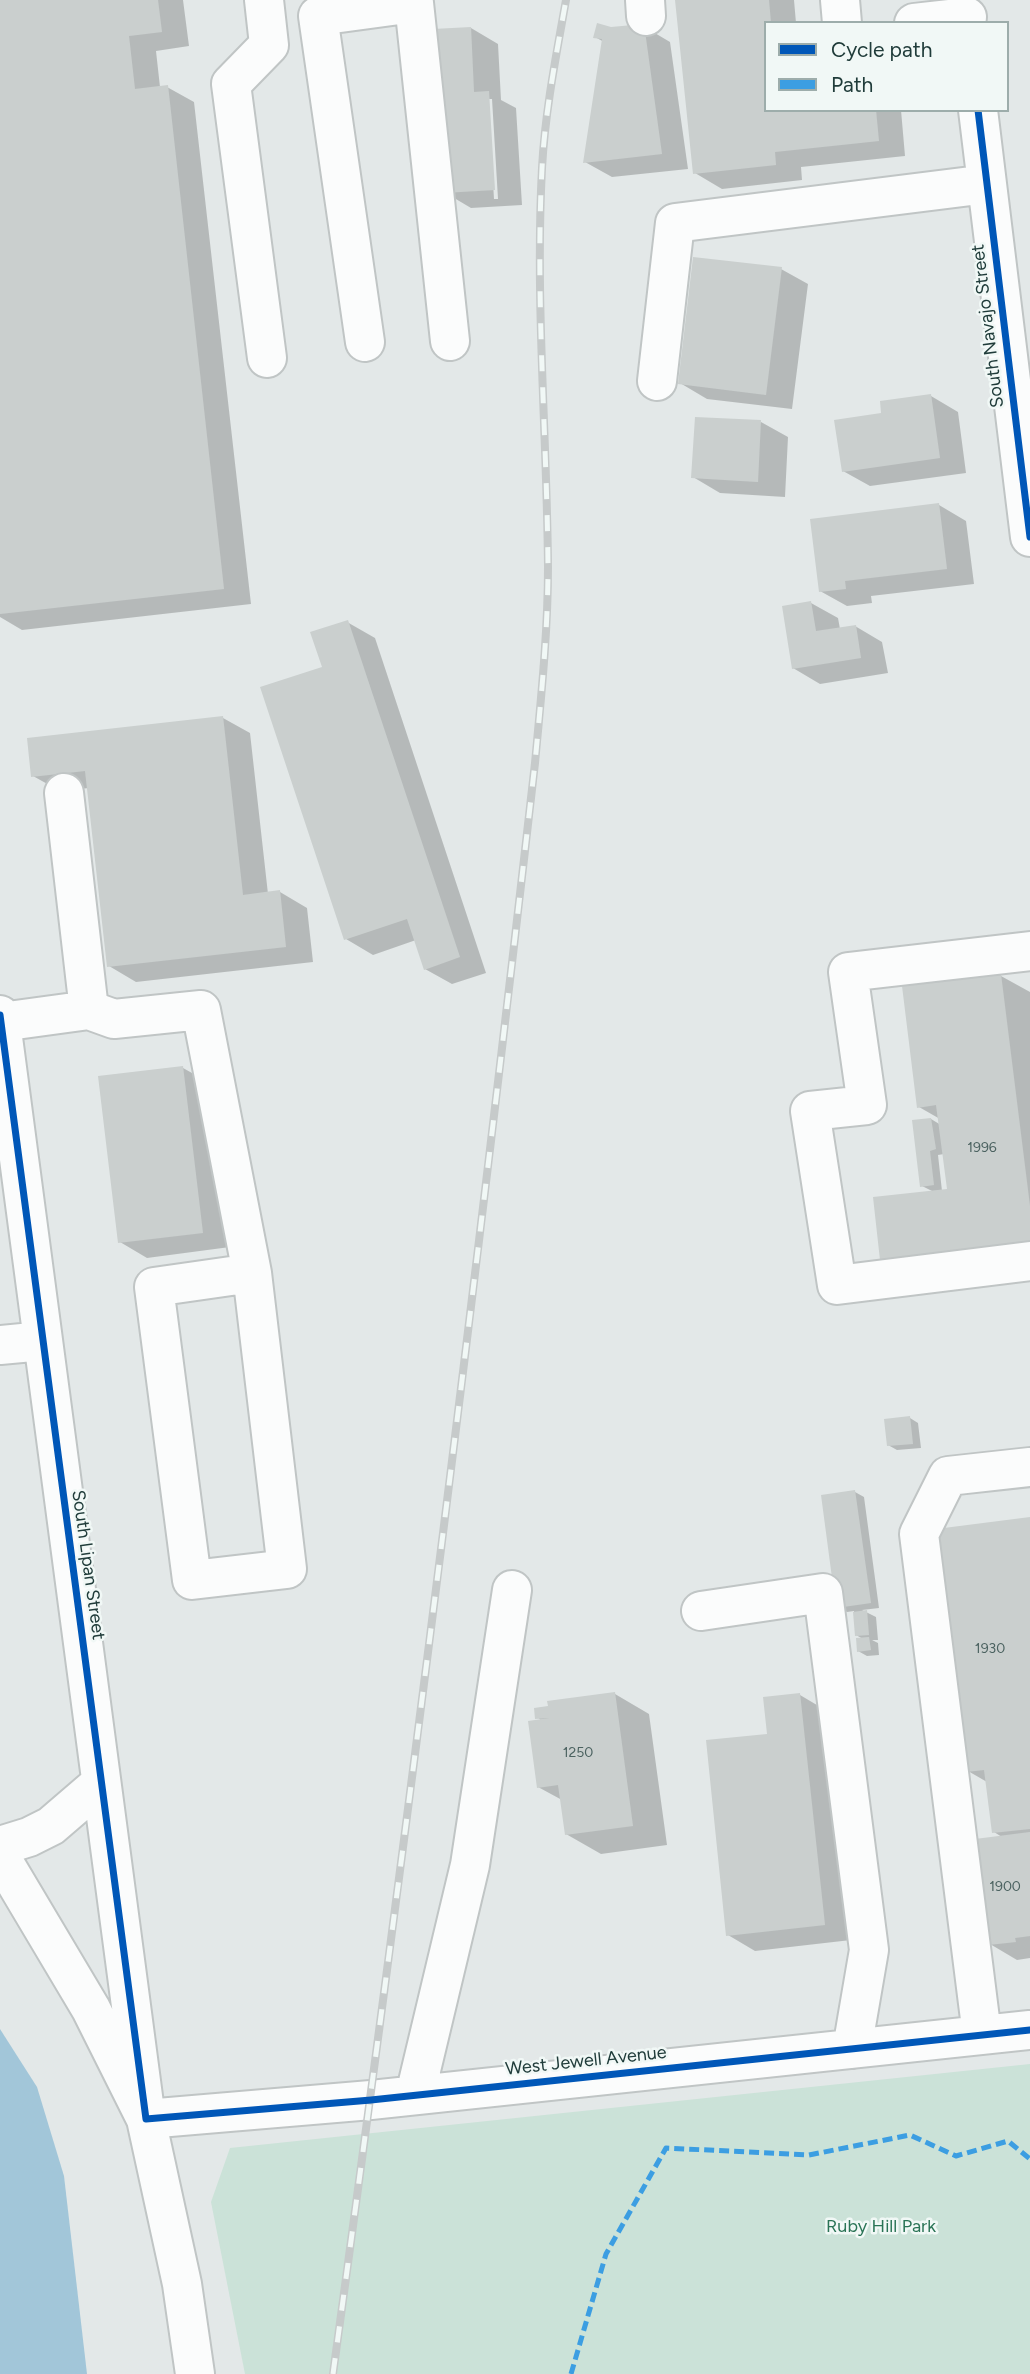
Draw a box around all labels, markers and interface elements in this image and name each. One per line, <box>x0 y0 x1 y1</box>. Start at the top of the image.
legend <box>764 21 1009 112</box>
text: Cycle path <box>831 37 932 62</box>
text: Path <box>831 72 873 97</box>
street label: South Navajo Street <box>967 243 1009 409</box>
house number: 1996 <box>967 1140 997 1156</box>
street label: South Lipan Street <box>67 1489 109 1641</box>
house number: 1930 <box>975 1641 1005 1657</box>
house number: 1250 <box>563 1745 593 1761</box>
house number: 1900 <box>989 1879 1021 1895</box>
street label: West Jewell Avenue <box>504 2042 668 2080</box>
park label: Ruby Hill Park <box>826 2216 936 2238</box>

